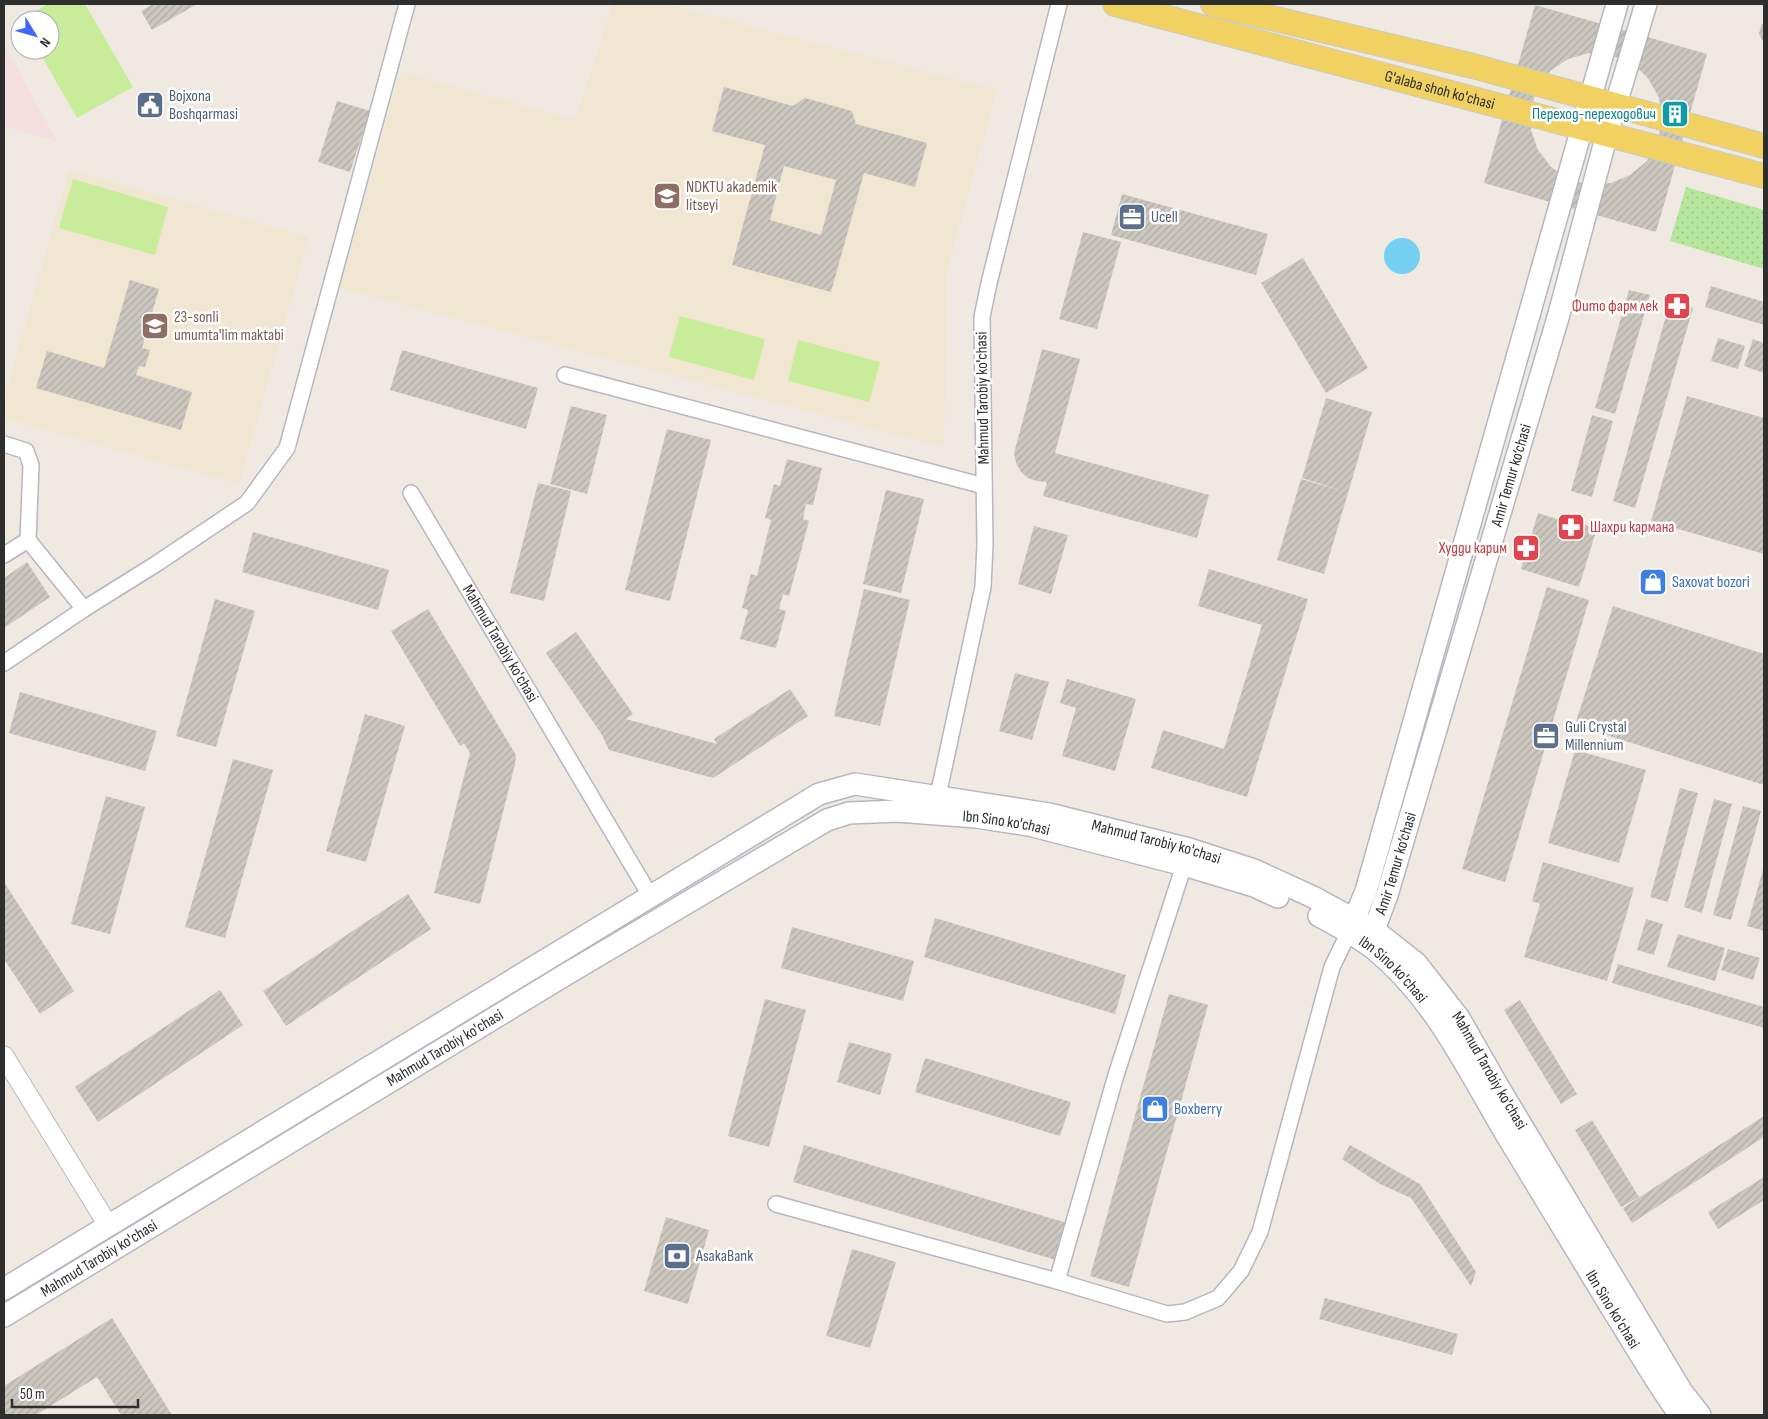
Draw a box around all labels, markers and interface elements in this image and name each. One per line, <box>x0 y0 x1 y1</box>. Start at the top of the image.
north arrow <box>10 10 60 60</box>
text: N <box>36 34 54 51</box>
street label: G'alaba shoh ko'chasi <box>1383 66 1497 114</box>
place label: Bojxona Boshqarmasi <box>169 87 238 124</box>
public building icon: Bojxona Boshqarmasi <box>135 90 165 120</box>
building icon: Переход-переходович <box>1660 99 1690 129</box>
place label: Переход-переходович <box>1532 105 1656 124</box>
place label: NDKTU akademik litseyi <box>686 178 777 215</box>
school or university icon: NDKTU akademik litseyi <box>652 181 682 211</box>
office icon: Ucell <box>1117 202 1147 232</box>
place label: Ucell <box>1151 208 1178 227</box>
pharmacy icon: Фито фарм лек <box>1662 291 1692 321</box>
place label: Фито фарм лек <box>1572 297 1659 316</box>
place label: 23-sonli umumta'lim maktabi <box>174 308 284 345</box>
school or university icon: 23-sonli umumta'lim maktabi <box>140 311 170 341</box>
street label: Mahmud Tarobiy ko'chasi <box>972 331 994 465</box>
street label: Amir Temur ko‘chasi <box>1487 422 1535 530</box>
pharmacy icon: Шахри кармана <box>1556 512 1586 542</box>
place label: Шахри кармана <box>1590 518 1675 537</box>
pharmacy icon: Худди карим <box>1511 533 1541 563</box>
place label: Худди карим <box>1438 539 1507 558</box>
shop icon: Saxovat bozori <box>1638 567 1668 597</box>
place label: Saxovat bozori <box>1672 573 1750 592</box>
street label: Mahmud Tarobiy ko'chasi <box>458 581 542 705</box>
place label: Guli Crystal Millennium <box>1565 718 1627 755</box>
office icon: Guli Crystal Millennium <box>1531 721 1561 751</box>
street label: Ibn Sino ko'chasi <box>962 807 1052 840</box>
street label: Amir Temur ko‘chasi <box>1371 810 1420 918</box>
street label: Mahmud Tarobiy ko'chasi <box>1090 816 1223 868</box>
street label: Ibn Sino ko'chasi <box>1355 932 1431 1007</box>
street label: Mahmud Tarobiy ko'chasi <box>383 1005 507 1091</box>
street label: Mahmud Tarobiy ko'chasi <box>1448 1008 1531 1133</box>
shop icon: Boxberry <box>1140 1094 1170 1124</box>
place label: Boxberry <box>1174 1100 1222 1119</box>
street label: Mahmud Tarobiy ko'chasi <box>37 1216 161 1301</box>
bank icon: AsakaBank <box>662 1241 692 1271</box>
place label: AsakaBank <box>695 1247 753 1266</box>
street label: Ibn Sino ko'chasi <box>1581 1267 1644 1352</box>
scale bar <box>12 1376 139 1408</box>
text: 50 m <box>20 1385 45 1404</box>

